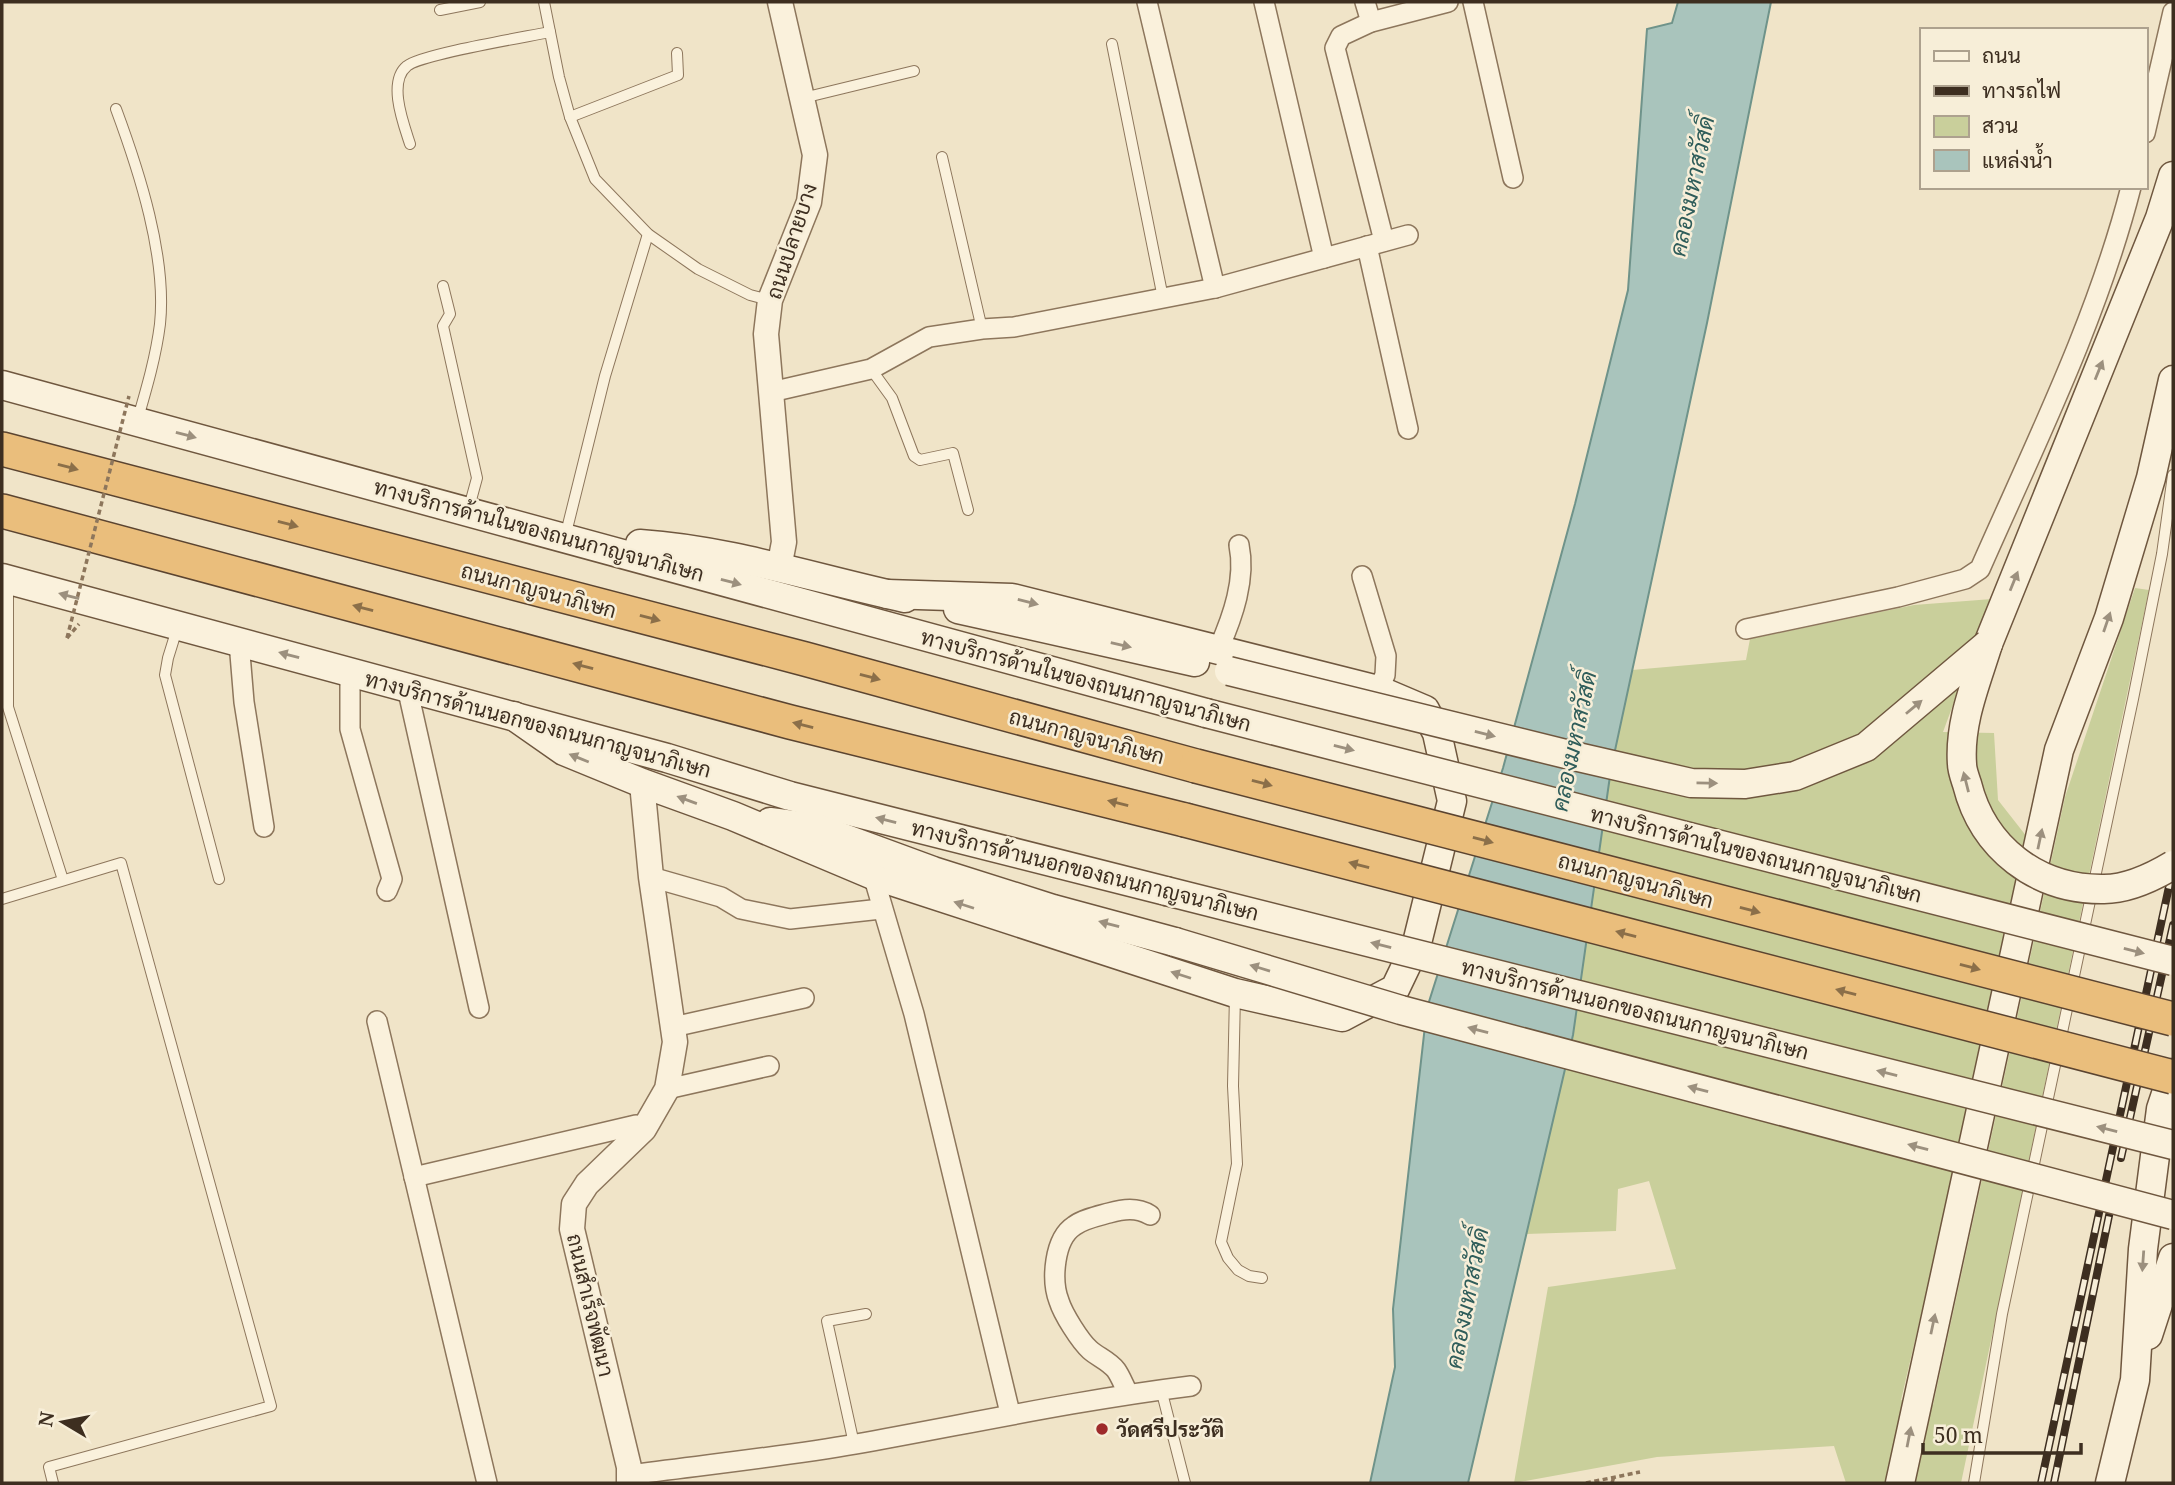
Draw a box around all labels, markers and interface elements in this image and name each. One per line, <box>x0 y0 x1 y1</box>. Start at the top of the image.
legend <box>1920 28 2147 189</box>
text: ถนน <box>1982 41 2021 69</box>
text: ทางรถไฟ <box>1982 76 2061 104</box>
water label: คลองมหาสวัสดิ์ <box>1656 108 1722 259</box>
text: สวน <box>1982 111 2018 139</box>
text: แหล่งน้ำ <box>1982 143 2053 174</box>
street label: ถนนปลายบาง <box>759 179 823 303</box>
one-way arrow <box>2093 359 2104 380</box>
one-way arrow <box>175 430 197 441</box>
one-way arrow <box>58 462 79 472</box>
street label: ทางบริการด้านในของถนนกาญจนาภิเษก <box>371 472 707 588</box>
one-way arrow <box>277 519 299 530</box>
street label: ถนนกาญจนาภิเษก <box>458 556 620 624</box>
one-way arrow <box>2008 570 2019 591</box>
one-way arrow <box>721 578 742 588</box>
one-way arrow <box>58 590 80 601</box>
one-way arrow <box>1017 597 1039 608</box>
one-way arrow <box>352 602 374 613</box>
one-way arrow <box>2102 611 2113 632</box>
one-way arrow <box>640 614 661 624</box>
street label: ทางบริการด้านในของถนนกาญจนาภิเษก <box>918 624 1254 736</box>
one-way arrow <box>1110 640 1132 651</box>
one-way arrow <box>278 650 299 660</box>
one-way arrow <box>572 661 593 671</box>
water label: คลองมหาสวัสดิ์ <box>1538 663 1604 814</box>
street label: ทางบริการด้านนอกของถนนกาญจนาภิเษก <box>362 664 714 784</box>
one-way arrow <box>860 672 881 682</box>
one-way arrow <box>1905 700 1922 715</box>
street label: ถนนกาญจนาภิเษก <box>1007 703 1167 769</box>
one-way arrow <box>791 719 813 730</box>
one-way arrow <box>1474 729 1496 740</box>
one-way arrow <box>1333 743 1355 754</box>
one-way arrow <box>568 752 589 763</box>
one-way arrow <box>1960 771 1971 793</box>
one-way arrow <box>1696 777 1718 789</box>
one-way arrow <box>1252 778 1274 789</box>
one-way arrow <box>677 794 698 805</box>
one-way arrow <box>1107 797 1129 808</box>
street label: ทางบริการด้านในของถนนกาญจนาภิเษก <box>1588 801 1924 907</box>
street label: ทางบริการด้านนอกของถนนกาญจนาภิเษก <box>908 813 1262 927</box>
one-way arrow <box>875 814 897 825</box>
one-way arrow <box>2034 828 2045 850</box>
one-way arrow <box>1472 835 1494 846</box>
street label: ถนนกาญจนาภิเษก <box>1556 847 1716 913</box>
one-way arrow <box>1347 859 1369 870</box>
one-way arrow <box>954 899 975 910</box>
one-way arrow <box>1740 905 1761 915</box>
one-way arrow <box>1098 919 1119 929</box>
one-way arrow <box>1615 929 1636 939</box>
one-way arrow <box>1370 939 1392 950</box>
one-way arrow <box>2123 946 2145 957</box>
street label: ทางบริการด้านนอกของถนนกาญจนาภิเษก <box>1458 952 1812 1066</box>
one-way arrow <box>1249 962 1270 972</box>
one-way arrow <box>1960 962 1982 973</box>
one-way arrow <box>1170 969 1191 980</box>
one-way arrow <box>1835 986 1857 997</box>
one-way arrow <box>1467 1024 1489 1035</box>
one-way arrow <box>1875 1067 1897 1078</box>
one-way arrow <box>1687 1083 1709 1094</box>
one-way arrow <box>2096 1123 2118 1134</box>
one-way arrow <box>1907 1141 1929 1152</box>
water label: คลองมหาสวัสดิ์ <box>1432 1220 1496 1371</box>
street label: ถนนสำเร็จพัฒนา <box>561 1231 621 1379</box>
one-way arrow <box>2137 1250 2148 1272</box>
one-way arrow <box>1927 1313 1938 1335</box>
north arrow <box>28 1387 98 1457</box>
text: N <box>32 1409 60 1429</box>
scale bar <box>1923 1412 2080 1456</box>
place label: วัดศรีประวัติ <box>1116 1415 1224 1443</box>
marker: วัดศรีประวัติ <box>1094 1421 1110 1437</box>
text: 50 m <box>1934 1421 1983 1449</box>
one-way arrow <box>1903 1426 1914 1448</box>

